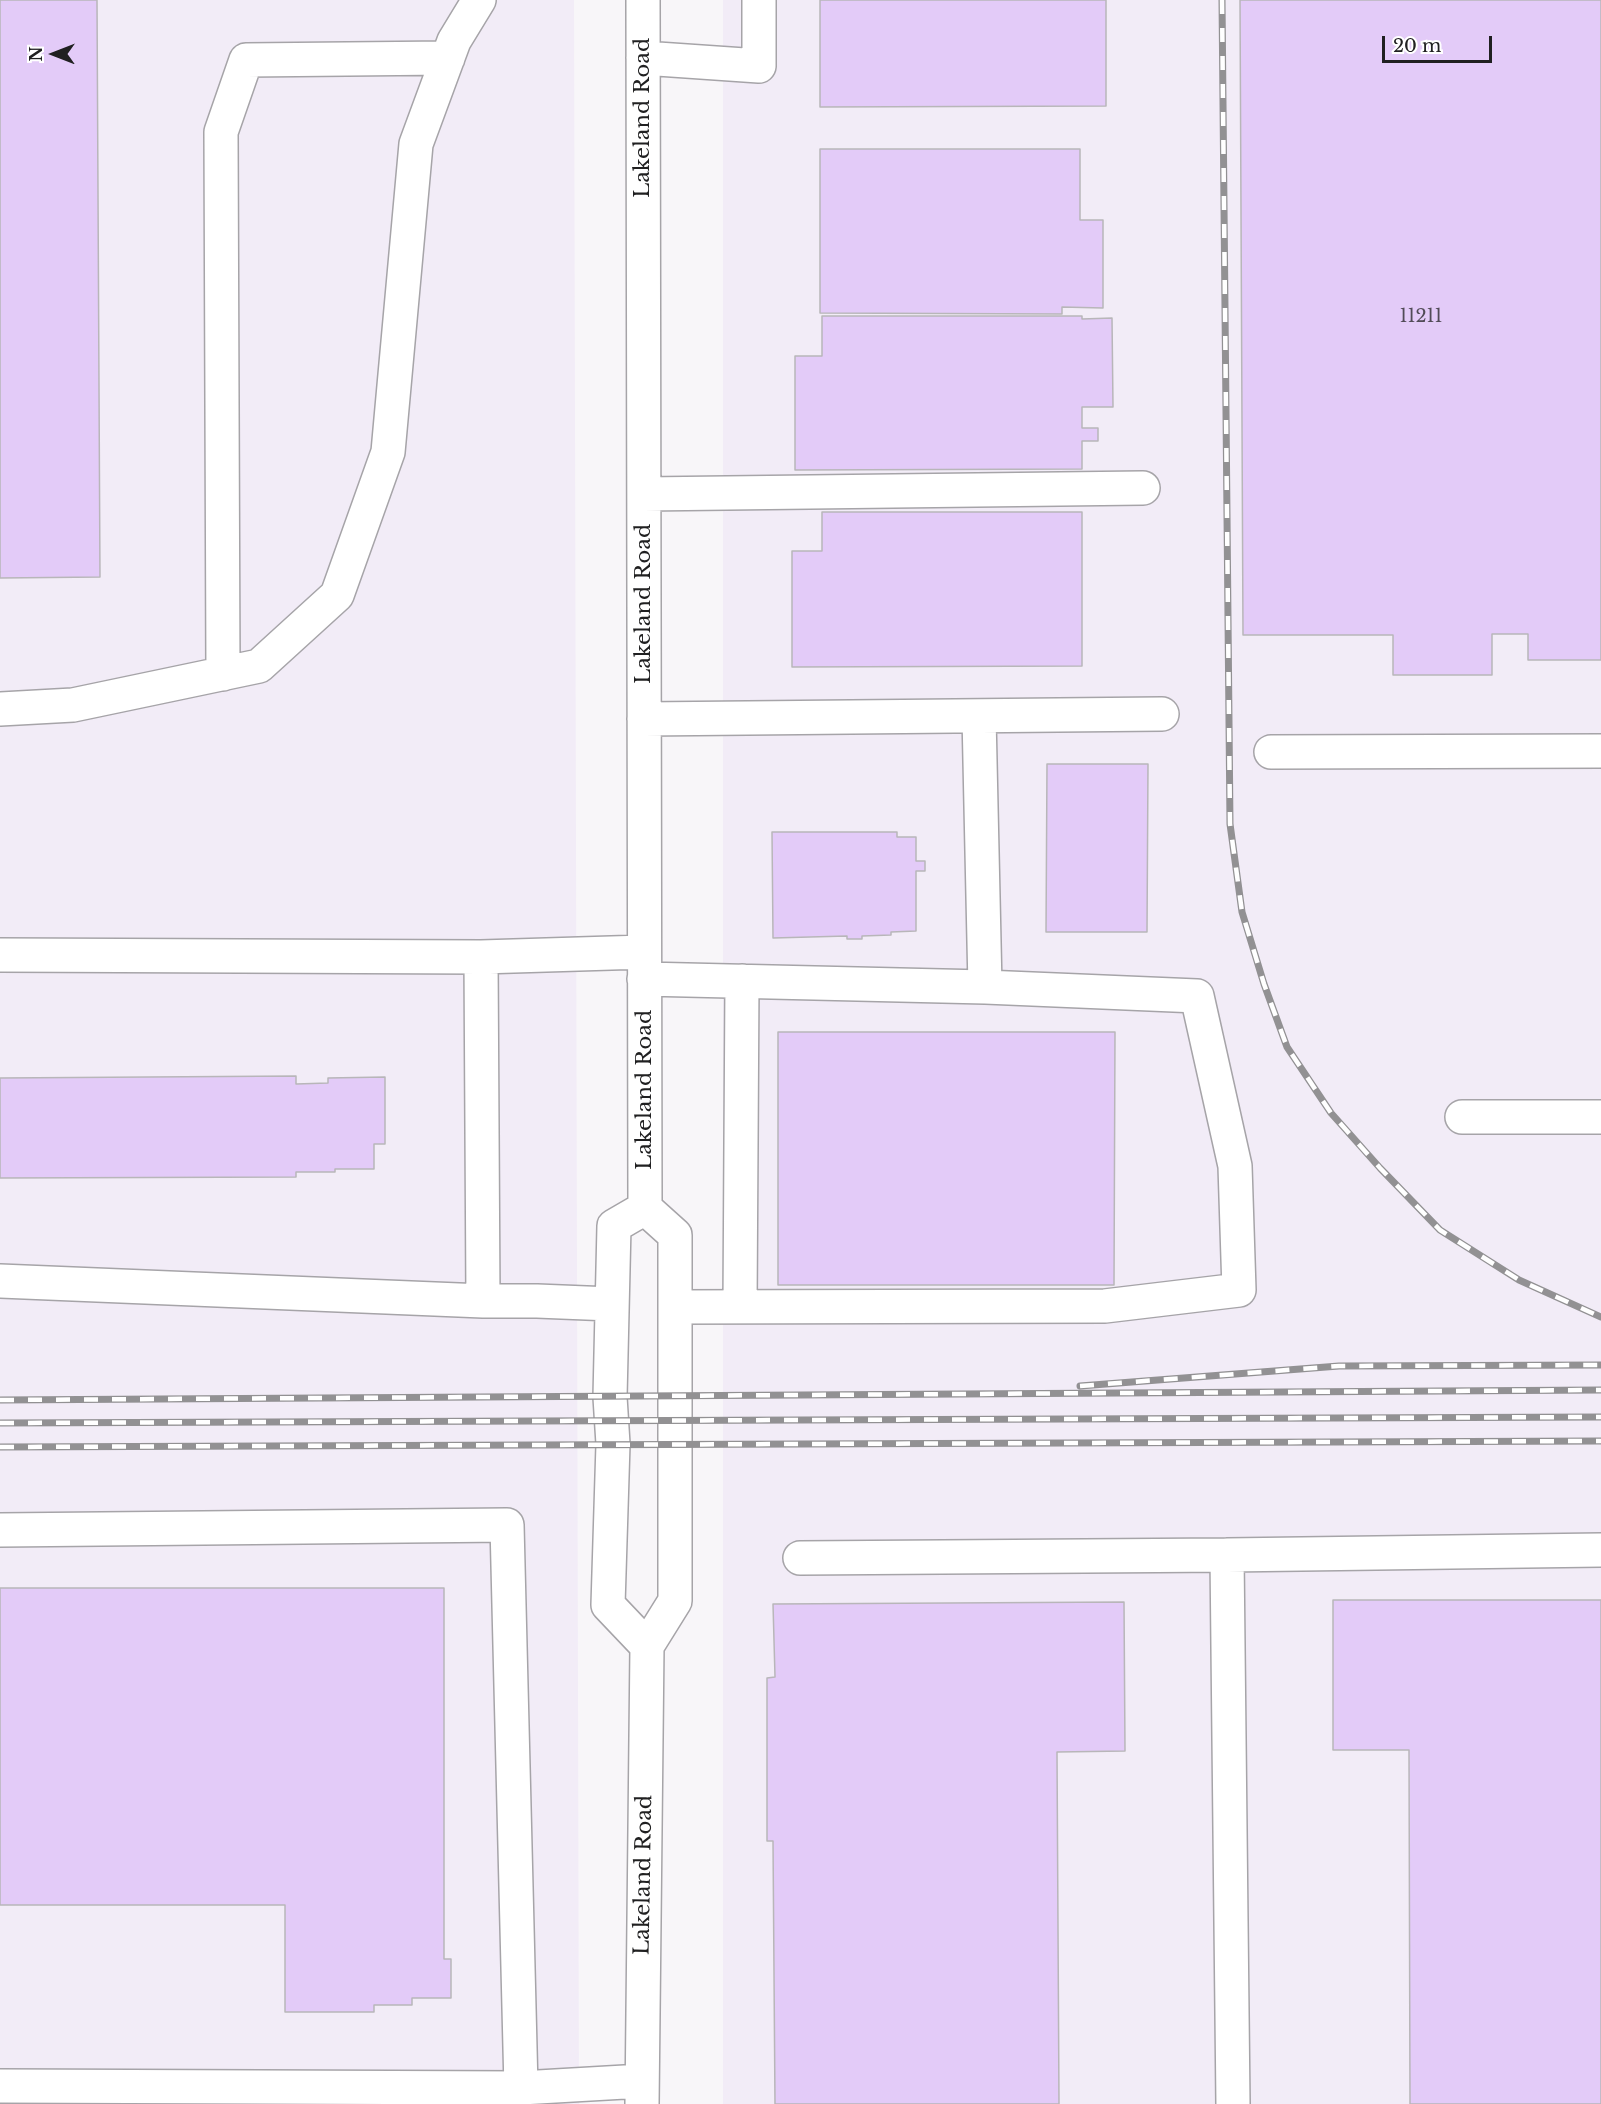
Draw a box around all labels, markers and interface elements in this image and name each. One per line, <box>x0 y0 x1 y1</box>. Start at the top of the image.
north arrow <box>24 24 84 84</box>
scale bar <box>1385 24 1494 62</box>
text: 20 m <box>1393 35 1441 57</box>
street label: Lakeland Road <box>630 38 656 198</box>
text: N <box>26 46 46 62</box>
house number: 11211 <box>1399 306 1443 328</box>
street label: Lakeland Road <box>631 524 657 684</box>
street label: Lakeland Road <box>632 1010 658 1170</box>
street label: Lakeland Road <box>630 1795 658 1955</box>

